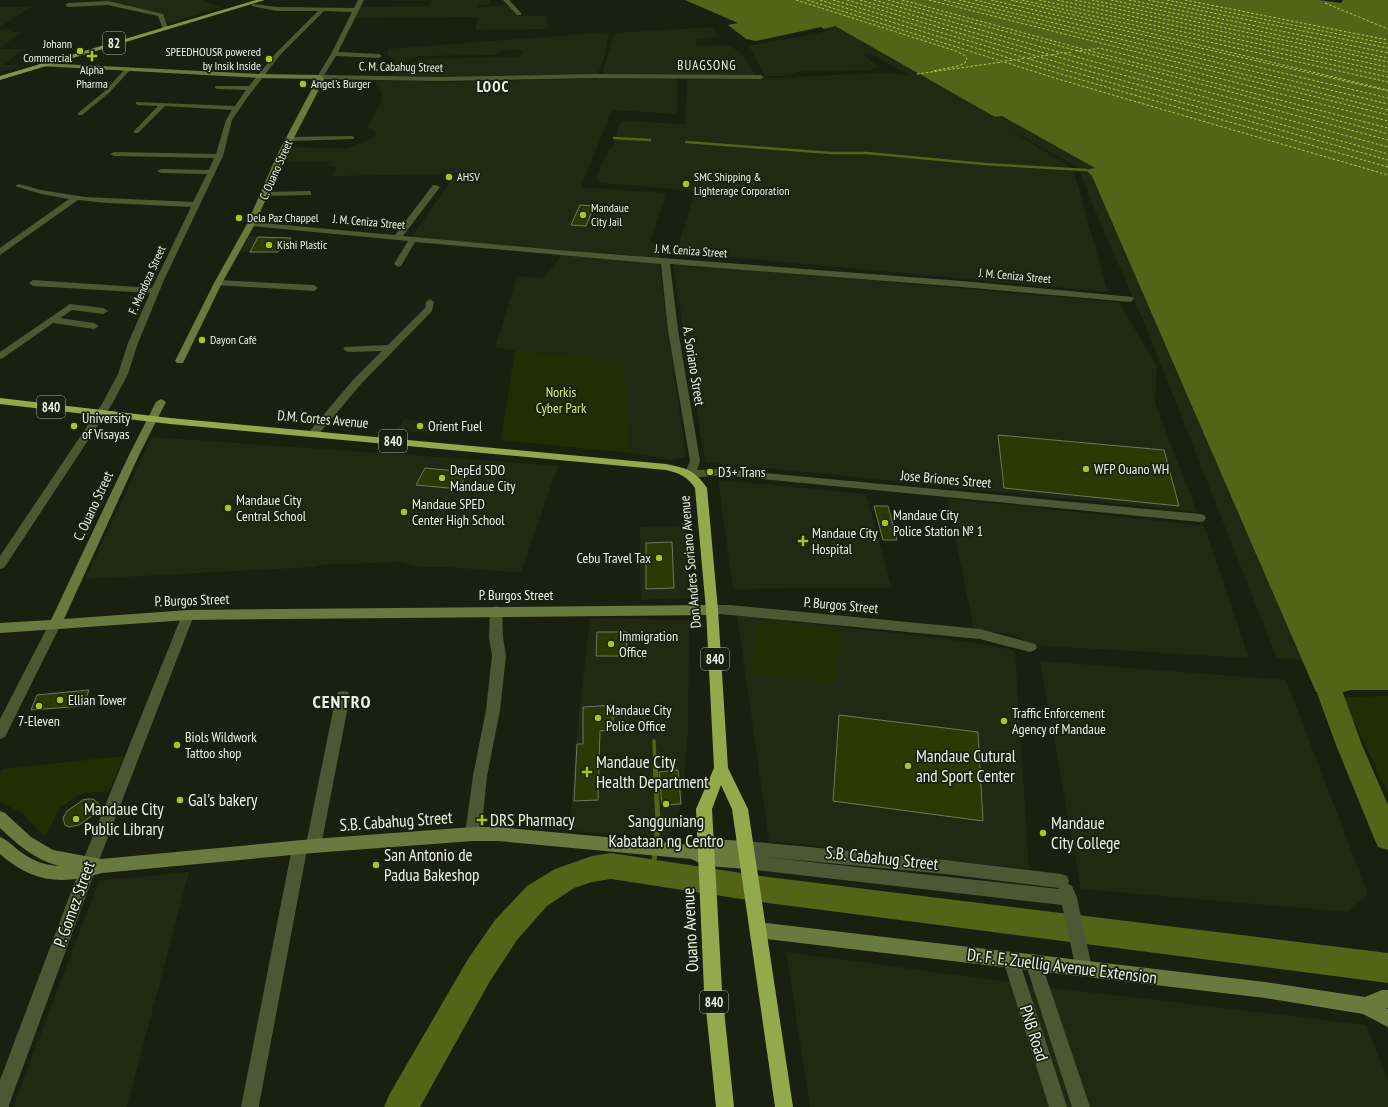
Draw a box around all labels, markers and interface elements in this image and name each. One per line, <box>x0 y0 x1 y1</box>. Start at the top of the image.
road number: 82 <box>103 32 125 54</box>
place label: Johann Commercial <box>23 36 72 65</box>
place label: SPEEDHOUSR powered by Insik Inside <box>165 44 261 73</box>
marker: Johann Commercial <box>75 46 85 56</box>
marker: Alpha Pharma <box>87 51 97 61</box>
marker: SPEEDHOUSR powered by Insik Inside <box>264 54 274 64</box>
district label: BUAGSONG <box>677 57 737 74</box>
street label: C. M. Cabahug Street <box>359 58 444 75</box>
place label: Alpha Pharma <box>76 62 108 91</box>
place label: Angel's Burger <box>311 76 371 91</box>
district label: LOOC <box>477 77 509 96</box>
marker: Angel's Burger <box>298 79 308 89</box>
street label: C. Ouano Street <box>256 137 296 202</box>
place label: AHSV <box>457 169 480 184</box>
place label: SMC Shipping & Lighterage Corporation <box>694 169 789 198</box>
marker: AHSV <box>444 172 454 182</box>
marker: SMC Shipping & Lighterage Corporation <box>681 179 691 189</box>
place label: Mandaue City Jail <box>591 200 629 229</box>
place label: Dela Paz Chappel <box>247 210 319 225</box>
marker: Mandaue City Jail <box>578 210 588 220</box>
street label: J. M. Ceniza Street <box>331 211 407 232</box>
marker: Dela Paz Chappel <box>234 213 244 223</box>
place label: Kishi Plastic <box>277 237 328 252</box>
marker: Kishi Plastic <box>264 240 274 250</box>
street label: J. M. Ceniza Street <box>653 240 729 261</box>
street label: F. Mendoza Street <box>125 243 169 316</box>
street label: J. M. Ceniza Street <box>977 265 1053 286</box>
street label: A. Soriano Street <box>679 325 709 407</box>
place label: Dayon Café <box>210 332 257 347</box>
marker: Dayon Café <box>197 335 207 345</box>
park label: Norkis Cyber Park <box>536 383 587 417</box>
road number: 840 <box>37 396 65 418</box>
street label: D.M. Cortes Avenue <box>277 406 370 432</box>
place label: University of Visayas <box>82 409 131 443</box>
place label: Orient Fuel <box>428 417 483 435</box>
marker: University of Visayas <box>69 421 79 431</box>
marker: Orient Fuel <box>415 421 425 431</box>
road number: 840 <box>379 430 407 452</box>
place label: WFP Ouano WH <box>1094 460 1169 478</box>
place label: DepEd SDO Mandaue City <box>450 461 516 495</box>
place label: D3+ Trans <box>718 463 766 481</box>
marker: WFP Ouano WH <box>1081 464 1091 474</box>
street label: Jose Briones Street <box>899 466 992 492</box>
marker: D3+ Trans <box>705 467 715 477</box>
street label: C. Ouano Street <box>69 468 117 544</box>
marker: DepEd SDO Mandaue City <box>437 473 447 483</box>
place label: Mandaue City Central School <box>236 491 307 525</box>
place label: Mandaue SPED Center High School <box>412 495 505 529</box>
street label: Don Andres Soriano Avenue <box>675 495 705 629</box>
marker: Mandaue City Central School <box>223 503 233 513</box>
place label: Mandaue City Police Station № 1 <box>893 506 983 540</box>
marker: Mandaue SPED Center High School <box>399 507 409 517</box>
marker: Mandaue City Police Station № 1 <box>880 518 890 528</box>
place label: Mandaue City Hospital <box>812 524 878 558</box>
marker: Mandaue City Hospital <box>797 535 809 547</box>
place label: Cebu Travel Tax <box>576 549 651 567</box>
marker: Cebu Travel Tax <box>654 553 664 563</box>
street label: P. Burgos Street <box>479 586 553 604</box>
street label: P. Burgos Street <box>154 590 230 610</box>
street label: P. Burgos Street <box>803 593 879 617</box>
place label: Immigration Office <box>619 627 678 661</box>
marker: Immigration Office <box>606 639 616 649</box>
road number: 840 <box>701 648 729 670</box>
district label: CENTRO <box>313 690 371 713</box>
place label: Ellian Tower <box>68 691 127 709</box>
marker: Ellian Tower <box>55 695 65 705</box>
marker: 7-Eleven <box>34 701 44 711</box>
place label: Mandaue City Police Office <box>606 701 672 735</box>
place label: Traffic Enforcement Agency of Mandaue <box>1012 704 1106 738</box>
place label: 7-Eleven <box>18 712 60 730</box>
marker: Mandaue City Police Office <box>593 713 603 723</box>
marker: Traffic Enforcement Agency of Mandaue <box>999 716 1009 726</box>
place label: Biols Wildwork Tattoo shop <box>185 728 257 762</box>
marker: Biols Wildwork Tattoo shop <box>172 740 182 750</box>
place label: Mandaue Cutural and Sport Center <box>916 745 1016 787</box>
place label: Mandaue City Health Department <box>596 751 709 793</box>
marker: Mandaue Cutural and Sport Center <box>903 761 913 771</box>
marker: Mandaue City Health Department <box>581 766 593 778</box>
place label: Gal's bakery <box>188 789 258 811</box>
marker: Gal's bakery <box>175 795 185 805</box>
place label: Mandaue City Public Library <box>84 798 164 840</box>
marker: Sangguniang Kabataan ng Centro <box>661 799 671 809</box>
street label: S.B. Cabahug Street <box>339 806 454 836</box>
place label: DRS Pharmacy <box>490 809 575 831</box>
place label: Sangguniang Kabataan ng Centro <box>608 810 724 852</box>
place label: Mandaue City College <box>1051 812 1120 854</box>
marker: Mandaue City Public Library <box>71 814 81 824</box>
marker: DRS Pharmacy <box>477 815 487 825</box>
marker: Mandaue City College <box>1038 828 1048 838</box>
street label: S.B. Cabahug Street <box>824 841 940 875</box>
place label: San Antonio de Padua Bakeshop <box>384 844 479 886</box>
street label: P. Gomez Street <box>48 858 100 950</box>
marker: San Antonio de Padua Bakeshop <box>371 860 381 870</box>
street label: Ouano Avenue <box>677 887 703 973</box>
street label: Dr. F. E. Zuellig Avenue Extension <box>966 943 1158 989</box>
road number: 840 <box>700 991 728 1013</box>
street label: PNB Road <box>1015 1002 1053 1064</box>

